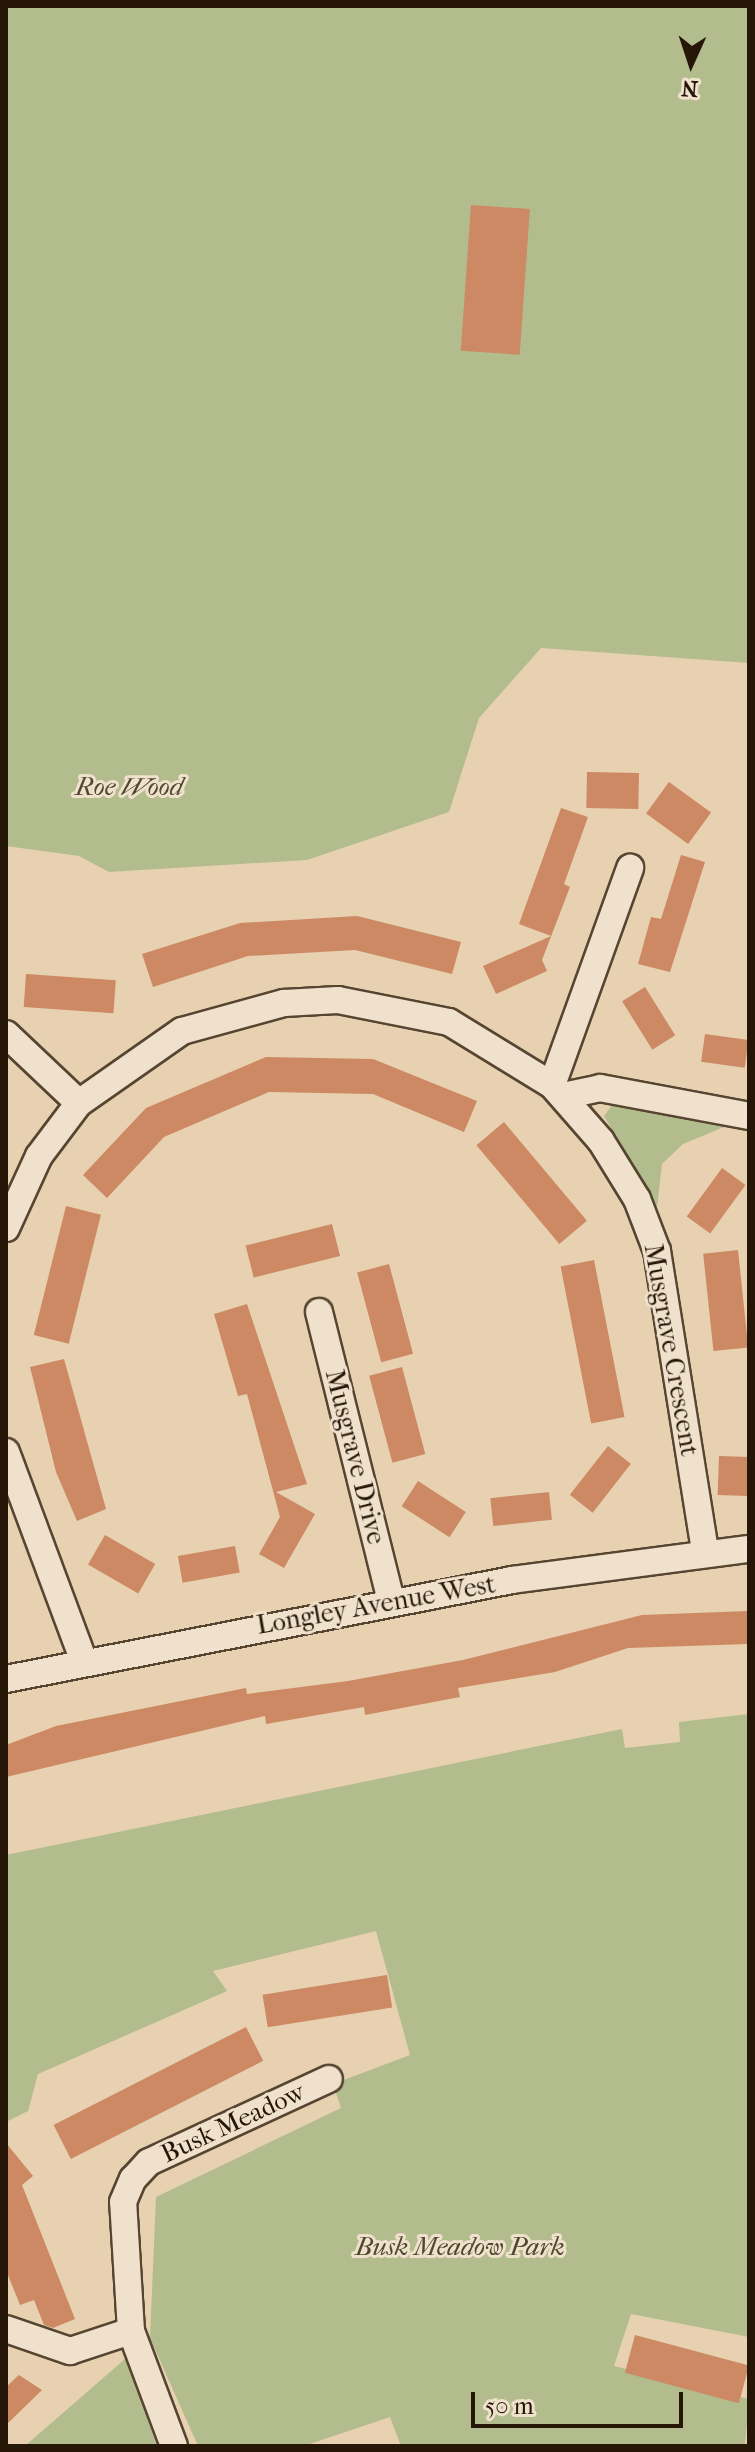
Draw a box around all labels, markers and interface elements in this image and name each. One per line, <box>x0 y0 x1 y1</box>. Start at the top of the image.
north arrow <box>651 24 731 104</box>
text: N <box>681 75 699 101</box>
park label: Roe Wood <box>75 771 183 803</box>
street label: Musgrave Crescent <box>637 1242 705 1458</box>
street label: Musgrave Drive <box>318 1366 392 1548</box>
street label: Longley Avenue West <box>254 1569 498 1641</box>
street label: Busk Meadow <box>156 2076 310 2170</box>
park label: Busk Meadow Park <box>355 2231 565 2263</box>
scale bar <box>475 2376 687 2426</box>
text: 50 m <box>485 2392 534 2420</box>

